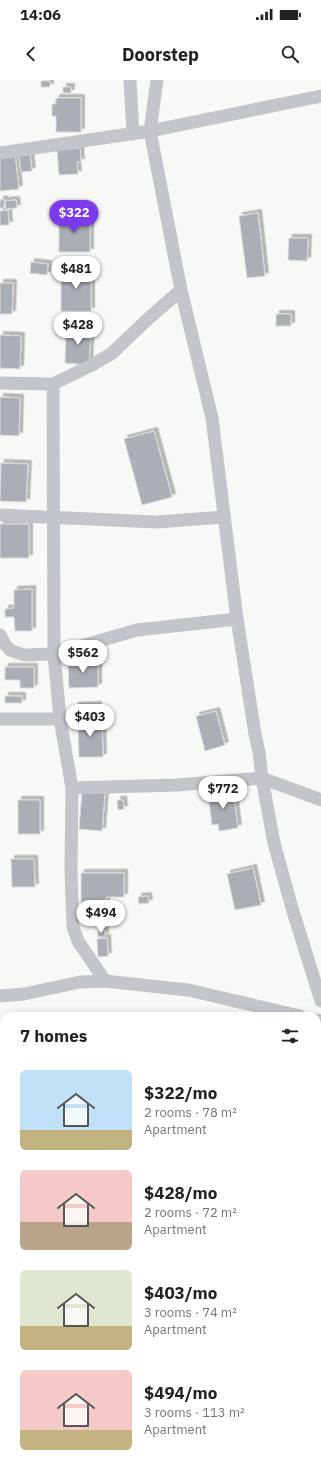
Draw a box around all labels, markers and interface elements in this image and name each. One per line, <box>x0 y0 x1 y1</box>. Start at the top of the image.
text: 14:06 <box>20 5 61 24</box>
icon: back <box>20 43 42 65</box>
text: Doorstep <box>122 43 199 66</box>
icon: search <box>279 43 301 65</box>
pin: $322 <box>50 200 98 234</box>
text: $322 <box>58 204 90 221</box>
pin: $481 <box>52 256 100 290</box>
text: $481 <box>60 260 92 277</box>
pin: $428 <box>54 312 102 346</box>
text: $428 <box>62 316 94 333</box>
pin: $562 <box>59 640 107 674</box>
text: $562 <box>67 644 99 661</box>
pin: $403 <box>66 704 114 738</box>
text: $403 <box>74 708 106 725</box>
pin: $772 <box>199 776 247 810</box>
text: $772 <box>207 780 239 797</box>
pin: $494 <box>77 900 125 934</box>
text: $494 <box>85 904 117 921</box>
text: 7 homes <box>20 1025 87 1047</box>
icon: filters <box>279 1025 301 1047</box>
text: $322/mo <box>144 1082 217 1104</box>
icon: home <box>52 1086 100 1134</box>
text: 2 rooms · 78 m² <box>144 1104 237 1121</box>
text: Apartment <box>144 1121 207 1138</box>
text: $428/mo <box>144 1182 217 1204</box>
icon: home <box>52 1186 100 1234</box>
text: 2 rooms · 72 m² <box>144 1204 237 1221</box>
text: Apartment <box>144 1221 207 1238</box>
text: $403/mo <box>144 1282 217 1304</box>
icon: home <box>52 1286 100 1334</box>
text: 3 rooms · 74 m² <box>144 1304 237 1321</box>
text: Apartment <box>144 1321 207 1338</box>
text: $494/mo <box>144 1382 217 1404</box>
icon: home <box>52 1386 100 1434</box>
text: 3 rooms · 113 m² <box>144 1404 245 1421</box>
text: Apartment <box>144 1421 207 1438</box>

